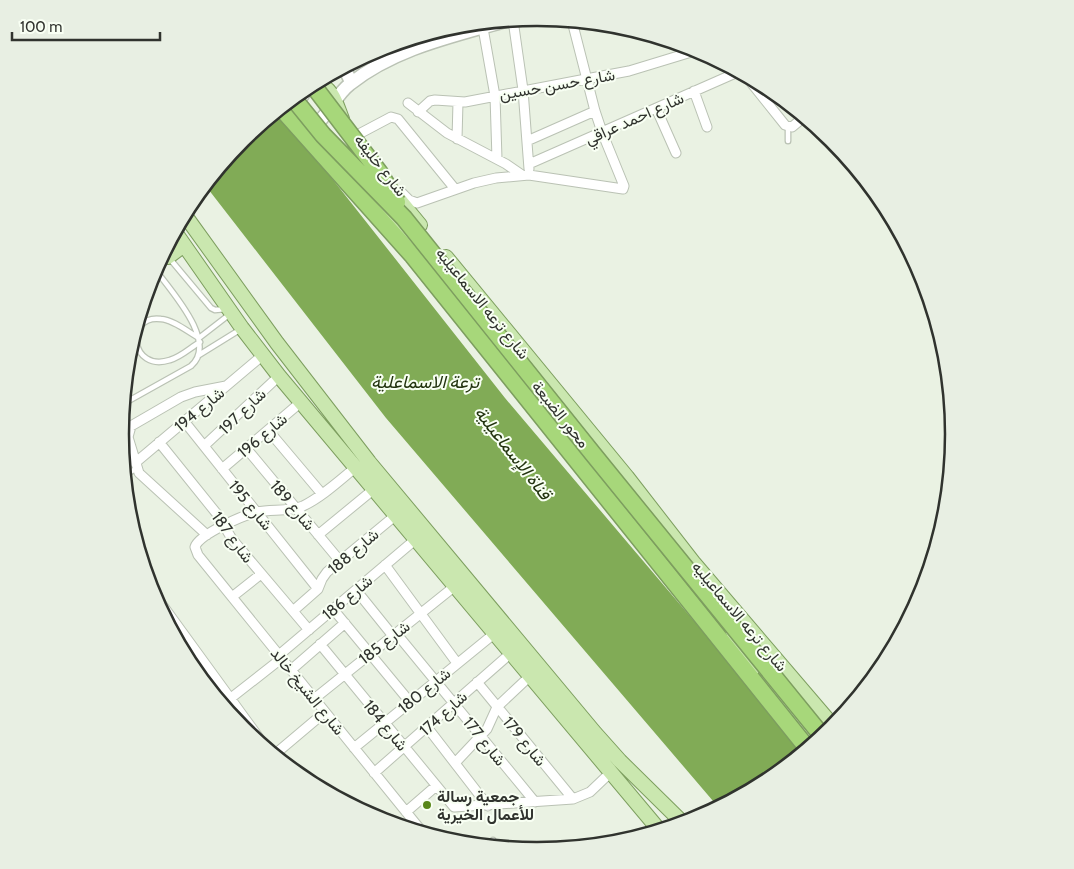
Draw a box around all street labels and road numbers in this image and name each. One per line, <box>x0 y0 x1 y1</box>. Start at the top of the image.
street label: شارع حسن حسين <box>498 65 617 106</box>
street label: شارع احمد عراقي <box>582 88 688 152</box>
street label: شارع خليفه <box>349 130 411 201</box>
street label: شارع ترعه الاسماعيليه <box>430 244 533 364</box>
street label: محور الضبعة <box>527 377 593 452</box>
street label: شارع 194 <box>170 383 229 437</box>
street label: شارع 197 <box>215 384 271 440</box>
street label: شارع 196 <box>234 409 292 463</box>
street label: شارع 189 <box>265 476 319 536</box>
street label: شارع 195 <box>223 477 276 535</box>
street label: شارع 187 <box>206 508 258 568</box>
street label: شارع 188 <box>324 525 384 580</box>
street label: شارع ترعه الاسماعيليه <box>686 557 791 677</box>
street label: شارع 186 <box>318 571 378 625</box>
street label: شارع 185 <box>355 617 415 670</box>
street label: شارع الشيخ خالد <box>265 644 349 740</box>
street label: شارع 180 <box>394 664 456 719</box>
street label: شارع 174 <box>416 687 472 741</box>
street label: شارع 184 <box>358 696 412 756</box>
street label: شارع 177 <box>458 713 510 771</box>
street label: شارع 179 <box>497 713 550 771</box>

